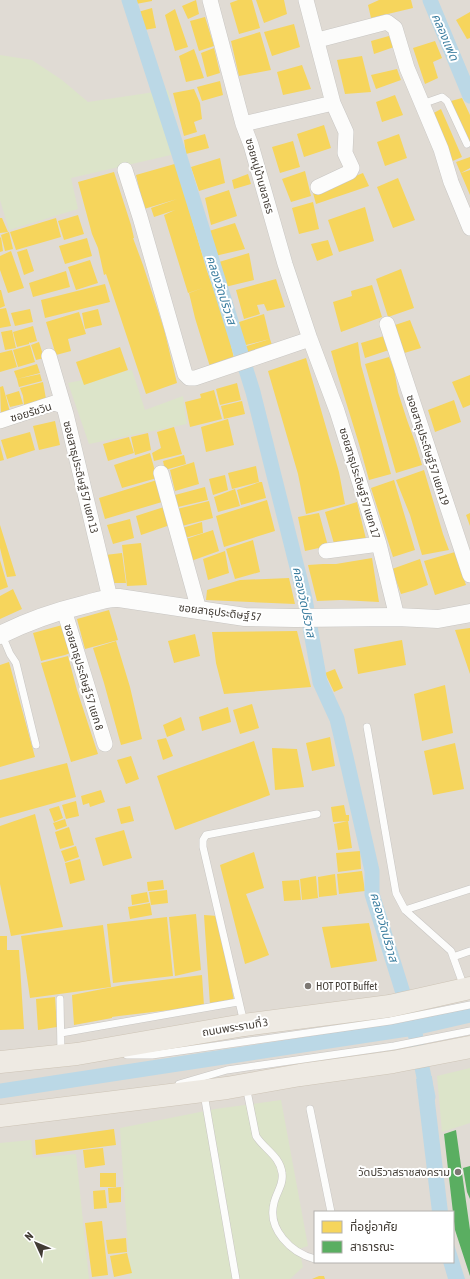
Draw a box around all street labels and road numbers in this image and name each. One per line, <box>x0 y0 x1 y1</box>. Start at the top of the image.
street label: ซอยหมู่บ้านชลาธร <box>242 137 277 216</box>
street label: ซอยสาธุประดิษฐ์ 57 แยก 19 <box>403 393 452 507</box>
street label: ซอยรัชวิน <box>9 400 53 424</box>
street label: ซอยสาธุประดิษฐ์ 57 แยก 13 <box>60 419 101 535</box>
street label: ซอยสาธุประดิษฐ์ 57 แยก 17 <box>336 426 383 540</box>
street label: ซอยสาธุประดิษฐ์ 57 <box>178 601 262 624</box>
street label: ซอยสาธุประดิษฐ์ 57 แยก 8 <box>61 622 106 732</box>
street label: ถนนพระรามที่ 3 <box>201 1014 269 1038</box>

